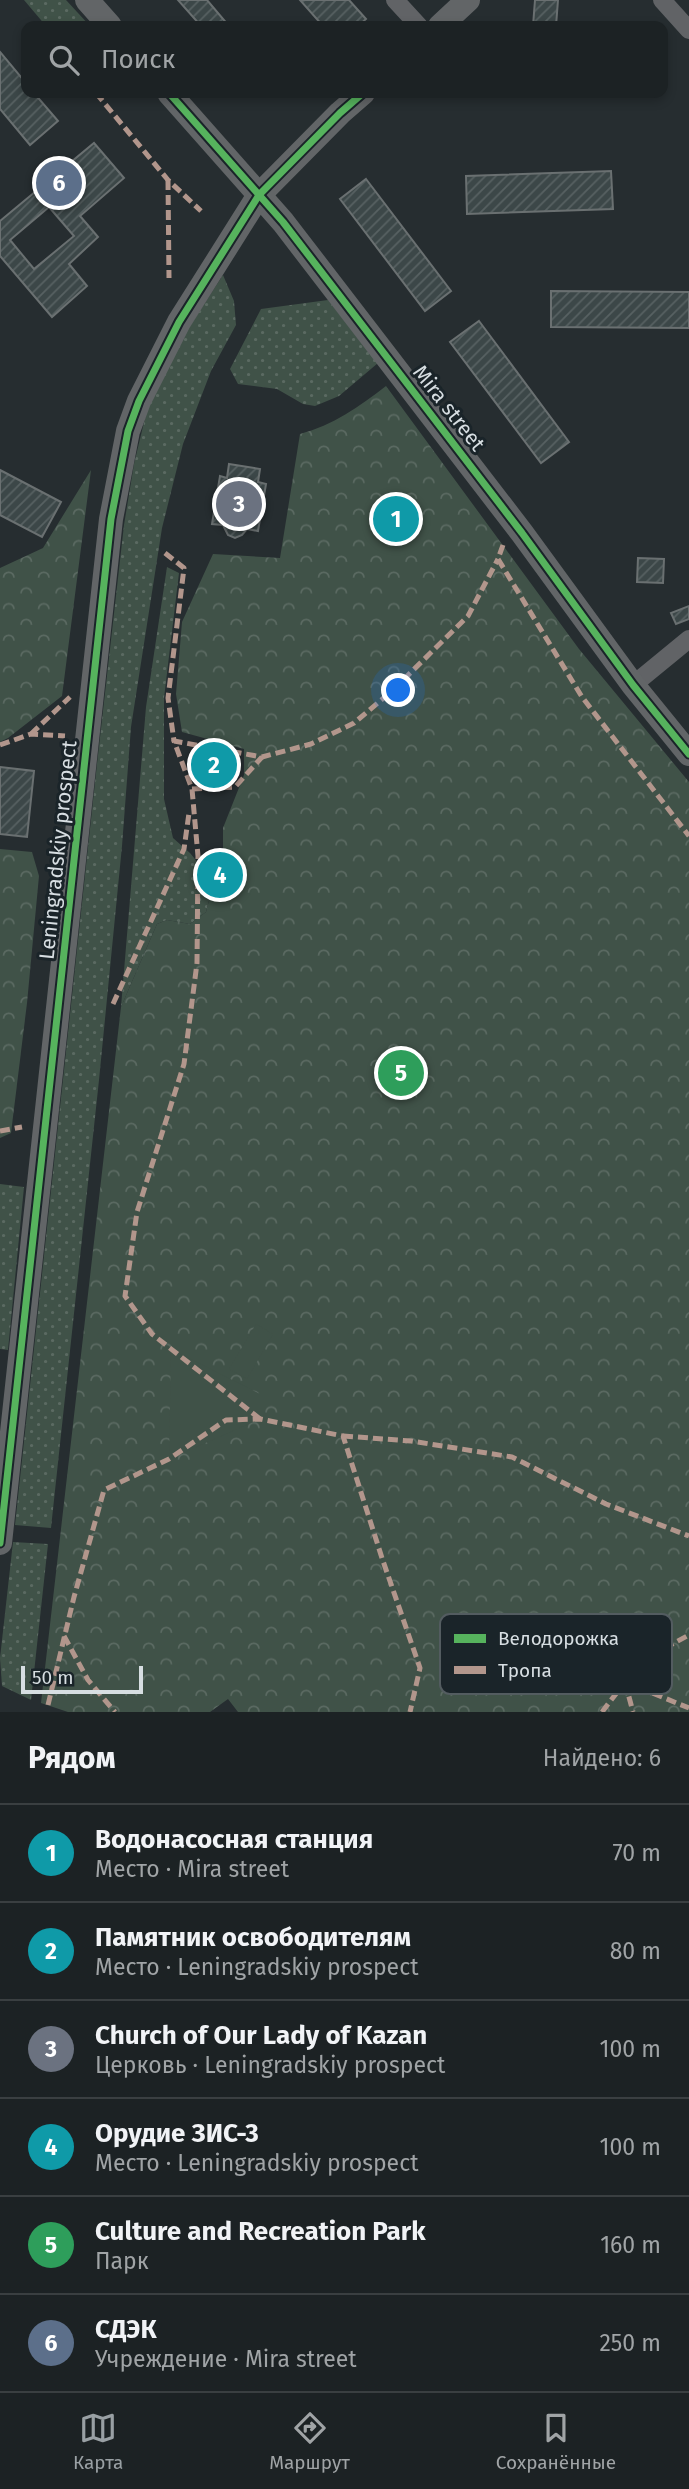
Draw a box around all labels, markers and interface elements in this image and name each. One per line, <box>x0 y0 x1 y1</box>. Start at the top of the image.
search box <box>21 21 668 98</box>
icon: search <box>45 41 83 79</box>
text: Поиск <box>101 44 175 75</box>
pin: 6 <box>36 157 82 209</box>
street label: Mira street <box>407 360 491 456</box>
pin: 3 <box>216 478 262 530</box>
pin: 1 <box>373 493 419 545</box>
your location <box>381 673 415 707</box>
street label: Leningradskiy prospect <box>34 739 82 961</box>
pin: 2 <box>191 739 237 791</box>
pin: 4 <box>197 849 243 901</box>
pin: 5 <box>378 1047 424 1099</box>
legend <box>440 1614 672 1694</box>
text: Велодорожка <box>498 1627 619 1650</box>
text: Тропа <box>498 1659 552 1682</box>
scale bar <box>21 1663 144 1695</box>
text: 50 m <box>32 1666 73 1689</box>
text: Рядом <box>28 1740 116 1776</box>
text: Найдено: 6 <box>543 1744 661 1772</box>
text: Водонасосная станция <box>95 1824 373 1855</box>
text: 1 <box>46 1839 56 1867</box>
text: 70 m <box>612 1839 661 1867</box>
text: Место · Mira street <box>95 1855 289 1883</box>
text: Памятник освободителям <box>95 1922 411 1953</box>
text: 2 <box>45 1937 57 1965</box>
text: 80 m <box>610 1937 661 1965</box>
text: Место · Leningradskiy prospect <box>95 1953 418 1981</box>
text: Church of Our Lady of Kazan <box>95 2020 427 2051</box>
text: 3 <box>45 2035 57 2063</box>
text: 100 m <box>600 2035 661 2063</box>
text: Церковь · Leningradskiy prospect <box>95 2051 445 2079</box>
text: Орудие ЗИС-3 <box>95 2118 259 2149</box>
text: 4 <box>45 2133 58 2161</box>
text: 100 m <box>600 2133 661 2161</box>
text: Место · Leningradskiy prospect <box>95 2149 418 2177</box>
text: Culture and Recreation Park <box>95 2216 426 2247</box>
text: 5 <box>45 2231 57 2259</box>
text: 160 m <box>600 2231 661 2259</box>
text: Парк <box>95 2247 149 2275</box>
text: СДЭК <box>95 2314 157 2345</box>
text: 6 <box>45 2329 57 2357</box>
text: 250 m <box>599 2329 661 2357</box>
text: Учреждение · Mira street <box>95 2345 357 2373</box>
tab: Карта <box>73 2409 123 2474</box>
tab: Маршрут <box>269 2409 350 2474</box>
tab: Сохранённые <box>496 2409 616 2474</box>

